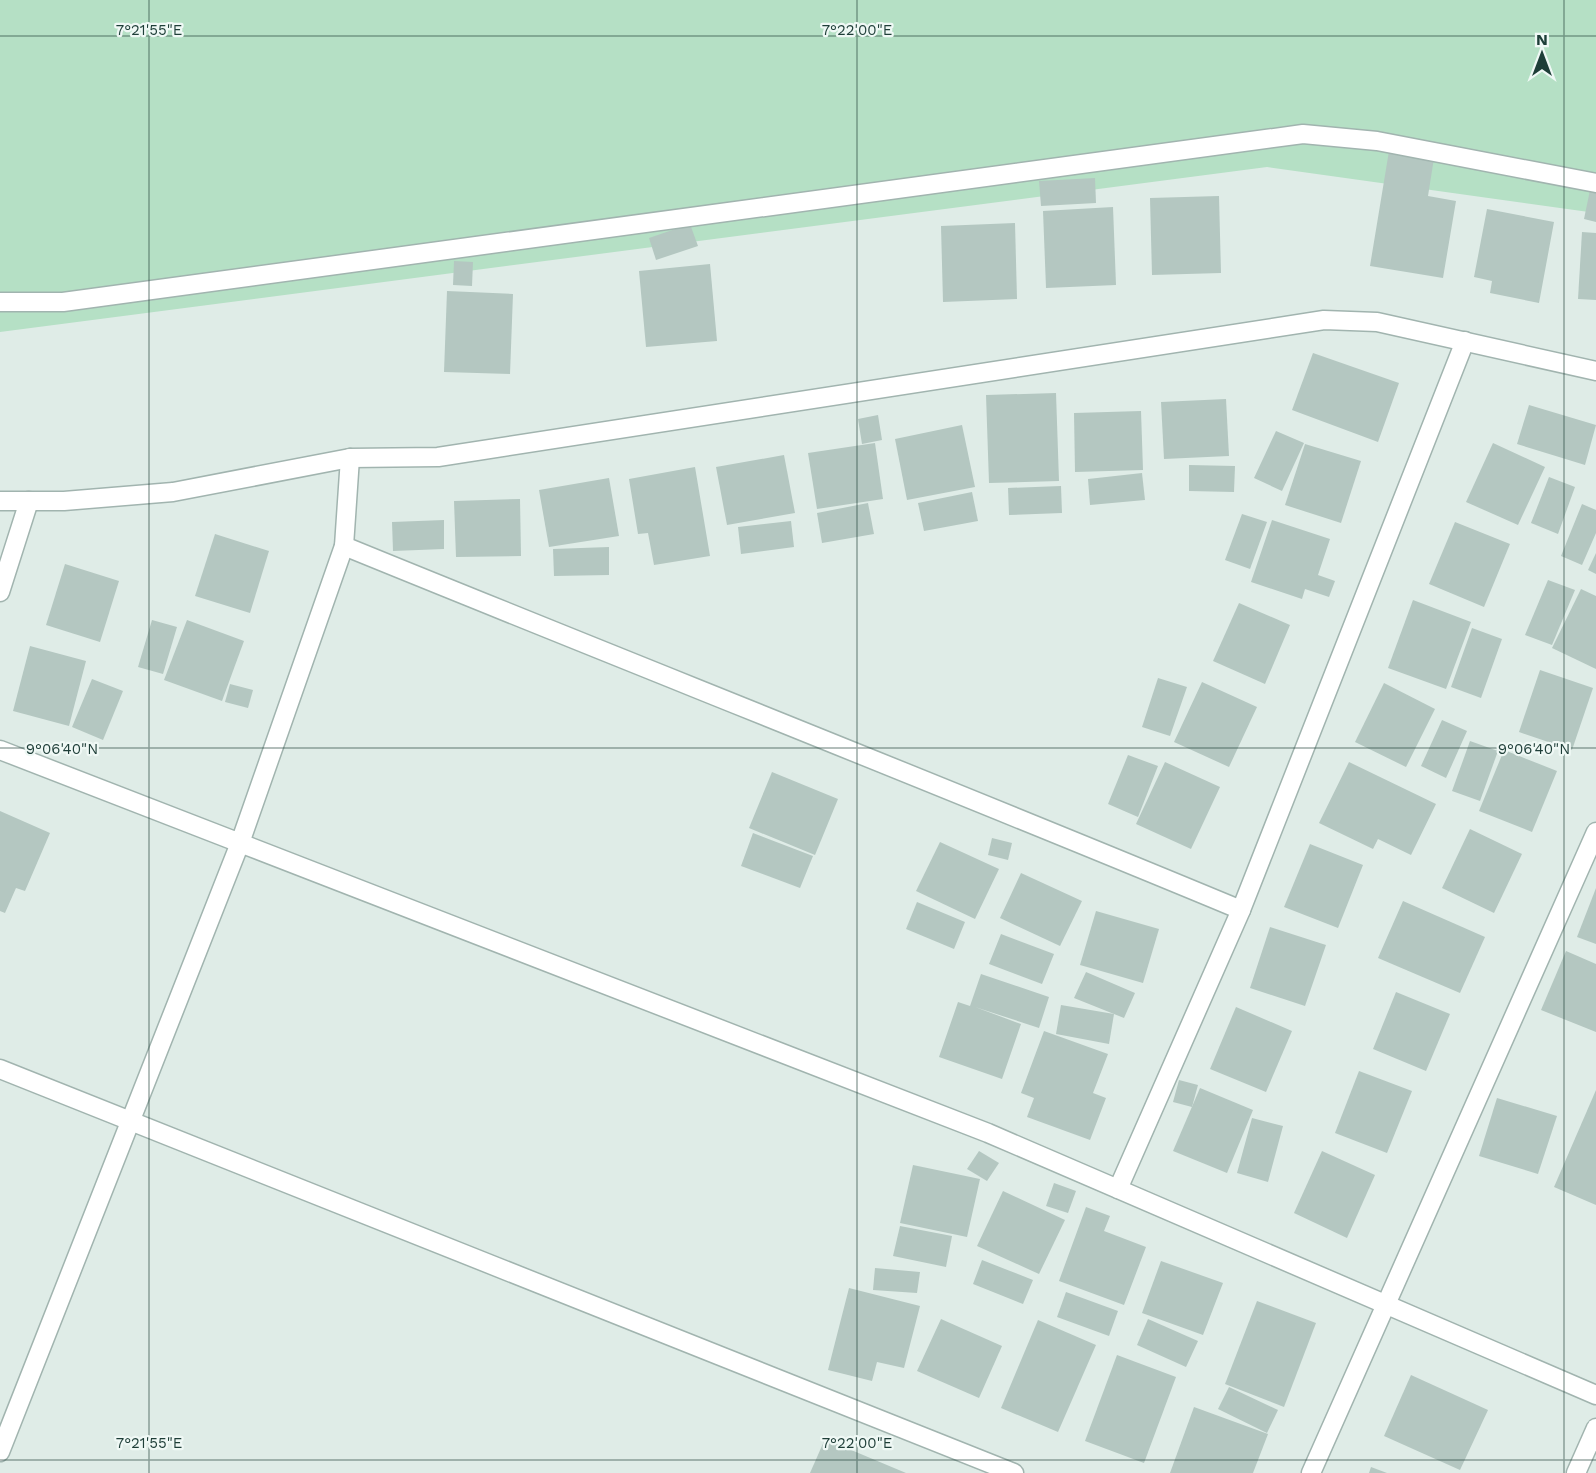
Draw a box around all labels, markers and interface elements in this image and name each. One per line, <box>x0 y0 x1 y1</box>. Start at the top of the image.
text: 7°21'55"E <box>116 21 182 39</box>
text: 7°22'00"E <box>822 21 892 39</box>
north arrow <box>1512 24 1572 84</box>
text: N <box>1536 30 1548 49</box>
text: 9°06'40"N <box>26 740 98 758</box>
text: 9°06'40"N <box>1498 740 1570 758</box>
text: 7°21'55"E <box>116 1434 182 1452</box>
text: 7°22'00"E <box>822 1434 892 1452</box>

